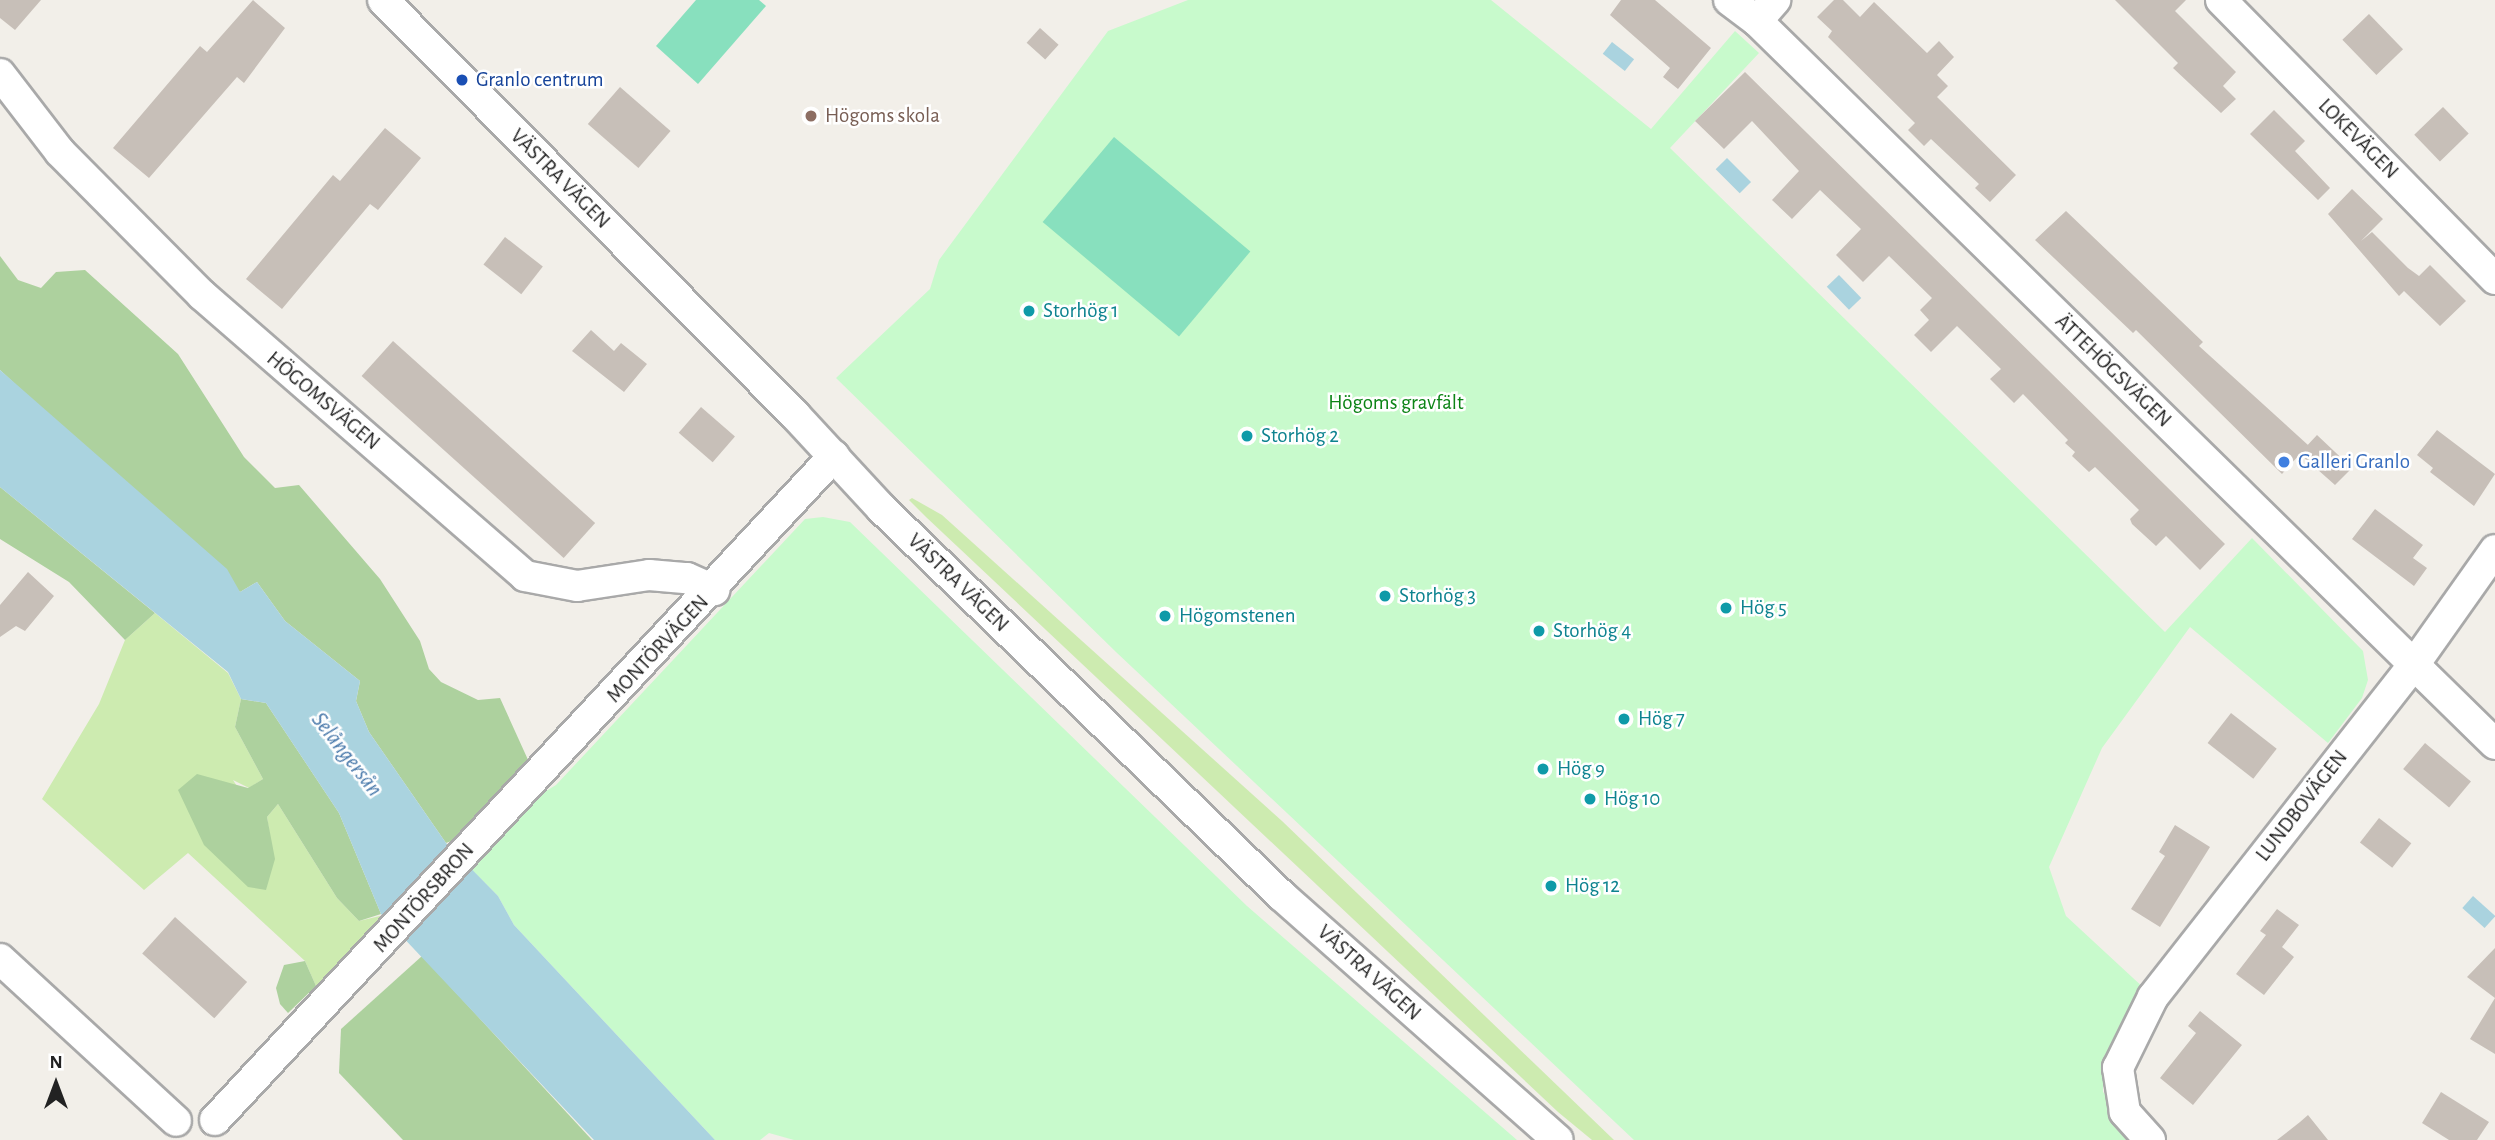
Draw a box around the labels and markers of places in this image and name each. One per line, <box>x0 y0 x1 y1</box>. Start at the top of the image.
place label: Granlo centrum <box>476 67 603 93</box>
marker: Granlo centrum <box>454 72 470 88</box>
place label: Högoms skola <box>825 103 940 129</box>
marker: Högoms skola <box>803 108 819 124</box>
place label: Storhög 1 <box>1043 298 1118 324</box>
marker: Storhög 1 <box>1021 303 1037 319</box>
place label: Storhög 2 <box>1261 423 1339 449</box>
marker: Storhög 2 <box>1239 428 1255 444</box>
place label: Galleri Granlo <box>2298 449 2410 475</box>
marker: Galleri Granlo <box>2276 454 2292 470</box>
place label: Storhög 3 <box>1399 583 1476 609</box>
marker: Storhög 3 <box>1377 588 1393 604</box>
place label: Hög 5 <box>1740 595 1787 621</box>
marker: Hög 5 <box>1718 600 1734 616</box>
place label: Högomstenen <box>1179 603 1296 629</box>
marker: Högomstenen <box>1157 608 1173 624</box>
place label: Storhög 4 <box>1553 618 1631 644</box>
marker: Storhög 4 <box>1531 623 1547 639</box>
place label: Hög 7 <box>1638 706 1685 732</box>
marker: Hög 7 <box>1616 711 1632 727</box>
place label: Hög 9 <box>1557 756 1605 782</box>
marker: Hög 9 <box>1535 761 1551 777</box>
place label: Hög 10 <box>1604 786 1660 812</box>
marker: Hög 10 <box>1582 791 1598 807</box>
place label: Hög 12 <box>1565 873 1620 899</box>
marker: Hög 12 <box>1543 878 1559 894</box>

